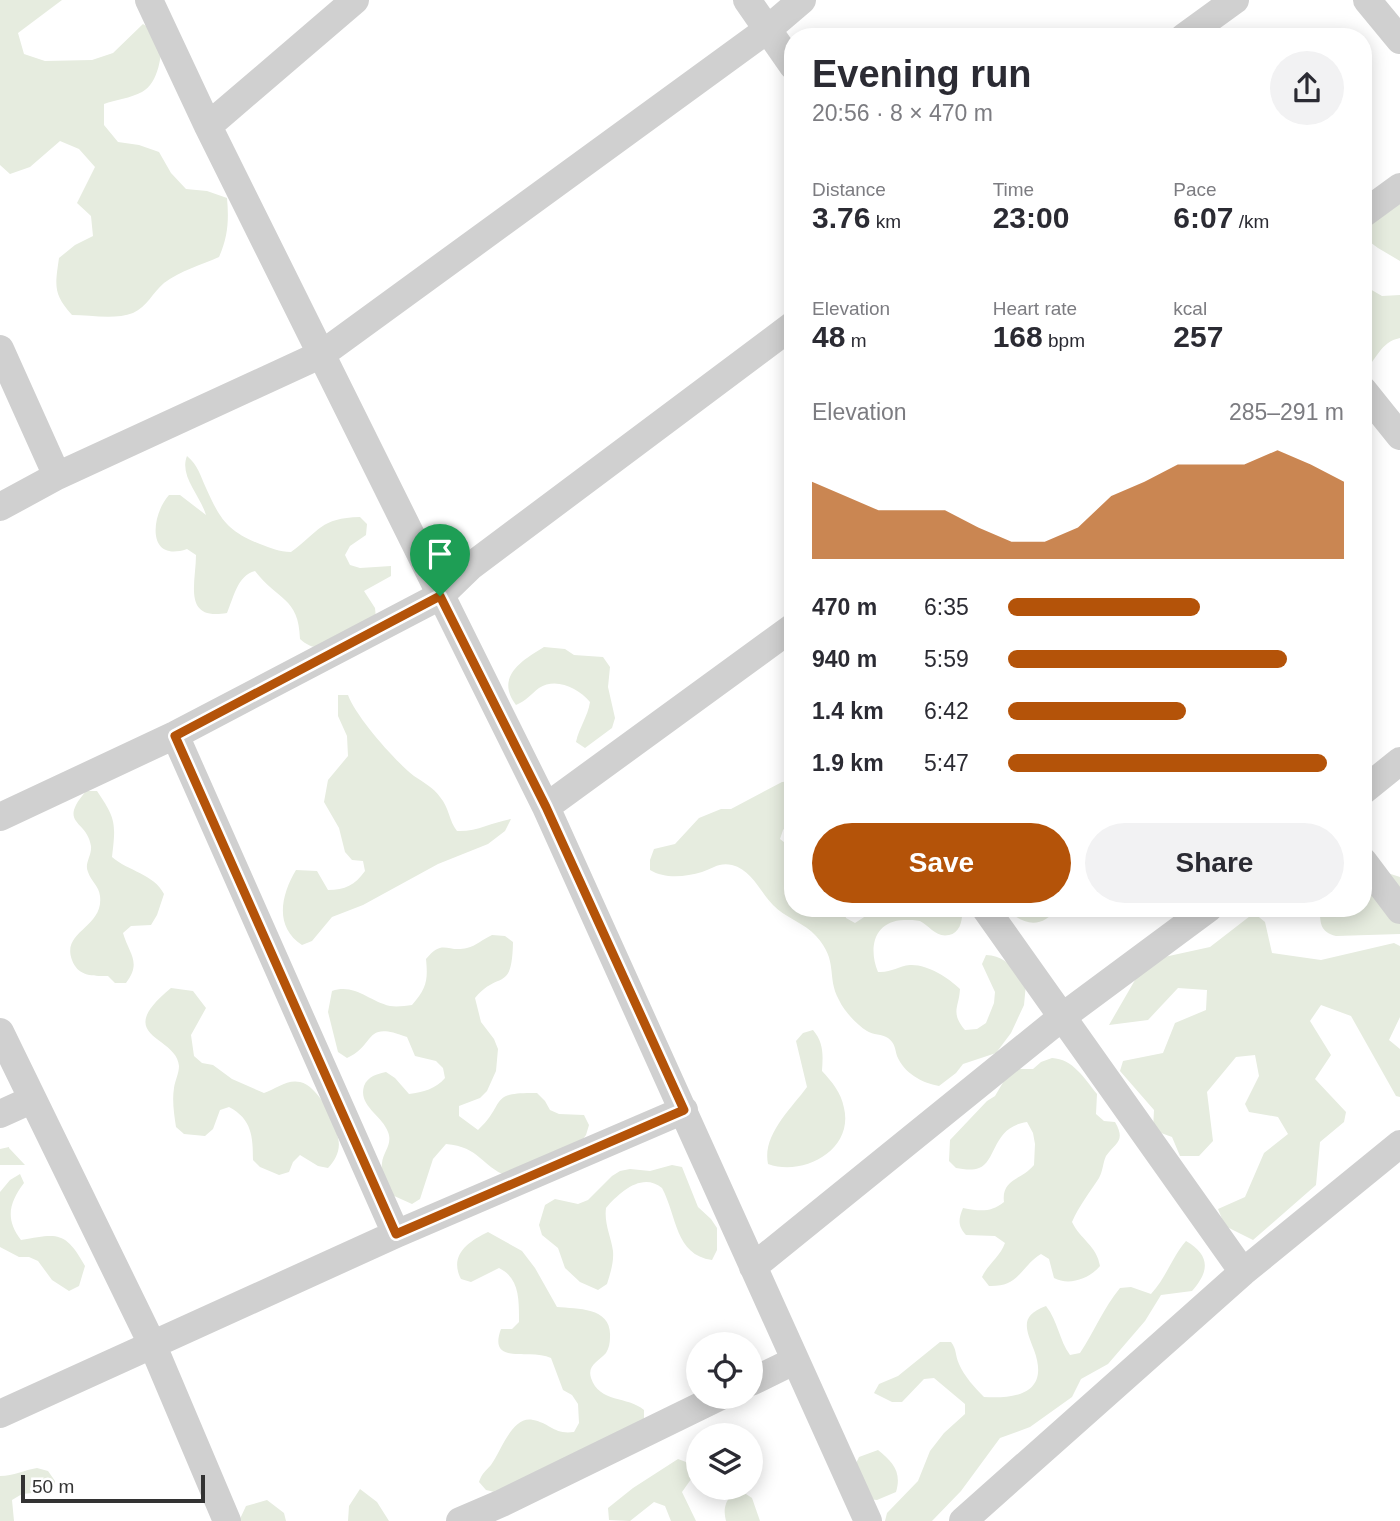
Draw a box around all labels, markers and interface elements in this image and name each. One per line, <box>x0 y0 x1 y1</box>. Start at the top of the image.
button: share <box>1270 51 1344 125</box>
text: Evening run <box>812 53 1032 95</box>
text: 20:56 · 8 × 470 m <box>812 100 993 126</box>
text: Distance <box>812 179 886 200</box>
text: Time <box>993 179 1034 200</box>
text: Pace <box>1173 179 1217 200</box>
text: 3.76 <box>812 201 870 234</box>
text: 23:00 <box>993 201 1069 234</box>
text: 6:07 <box>1173 201 1233 234</box>
text: km <box>870 211 901 232</box>
text: /km <box>1233 211 1269 232</box>
text: Elevation <box>812 298 890 319</box>
text: Heart rate <box>993 298 1077 319</box>
text: kcal <box>1173 298 1207 319</box>
text: 48 <box>812 320 845 353</box>
text: 168 <box>993 320 1043 353</box>
text: 257 <box>1173 320 1223 353</box>
text: m <box>845 330 866 351</box>
text: bpm <box>1043 330 1085 351</box>
text: Elevation <box>812 399 907 425</box>
text: 285–291 m <box>1229 399 1344 425</box>
pin <box>410 524 470 596</box>
icon: arrive <box>421 535 459 573</box>
text: 470 m <box>812 594 877 620</box>
text: 6:35 <box>924 594 969 620</box>
text: 940 m <box>812 646 877 672</box>
text: 5:59 <box>924 646 969 672</box>
text: 1.4 km <box>812 698 884 724</box>
text: 6:42 <box>924 698 969 724</box>
text: 1.9 km <box>812 750 884 776</box>
text: 5:47 <box>924 750 969 776</box>
button: Save <box>812 823 1071 903</box>
button: Share <box>1085 823 1344 903</box>
map controls <box>686 1332 763 1500</box>
button: locate <box>686 1332 763 1409</box>
button: layers <box>686 1423 763 1500</box>
scale bar <box>21 1472 205 1504</box>
text: 50 m <box>32 1476 74 1497</box>

